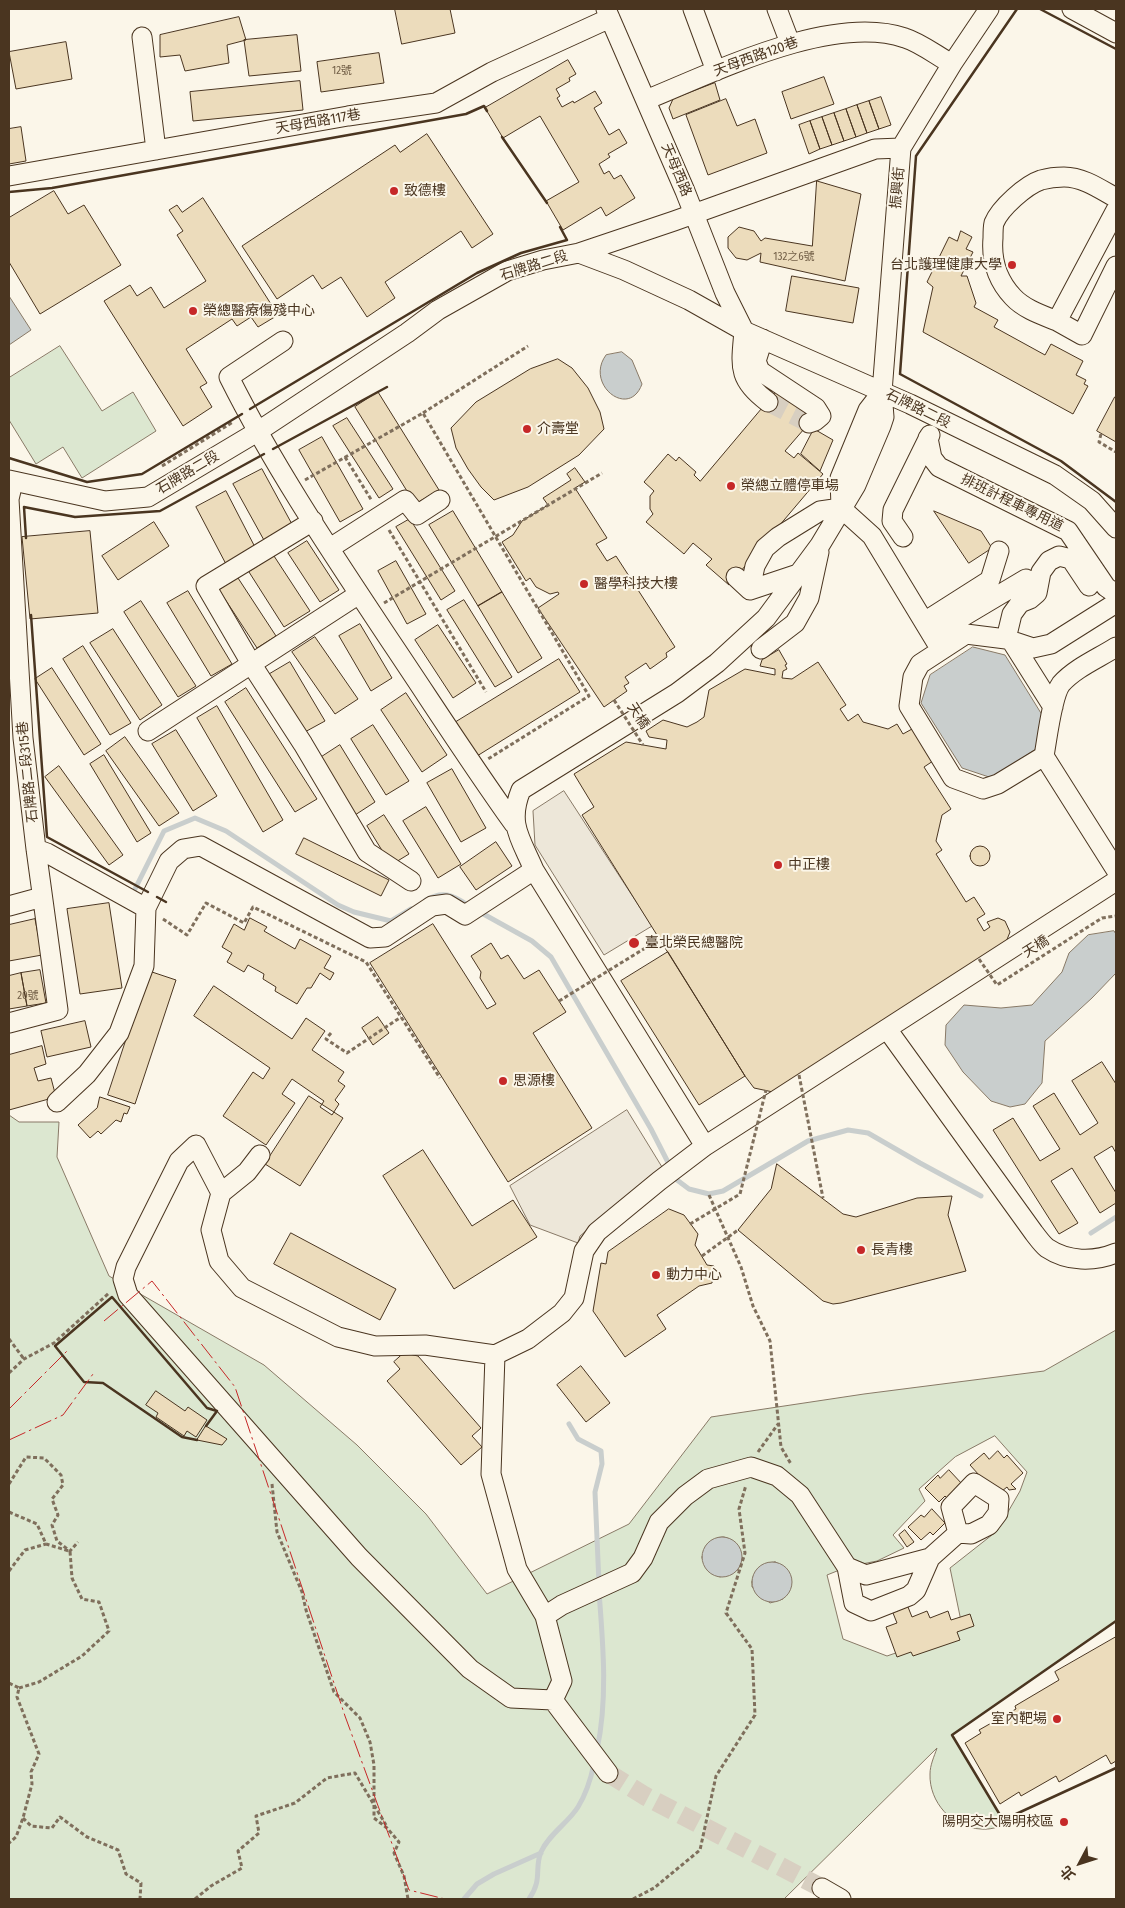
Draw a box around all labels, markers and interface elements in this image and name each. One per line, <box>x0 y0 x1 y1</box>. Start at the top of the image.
street label: 天母西路120巷 <box>711 34 801 80</box>
house number: 12號 <box>332 64 352 78</box>
street label: 天母西路117巷 <box>274 106 362 138</box>
street label: 天母西路 <box>657 141 695 199</box>
street label: 振興街 <box>888 166 908 210</box>
place label: 致德樓 <box>404 183 446 199</box>
marker: 致德樓 <box>388 185 400 197</box>
street label: 石牌路二段 <box>498 248 570 284</box>
house number: 132之6號 <box>773 250 815 264</box>
place label: 台北護理健康大學 <box>890 257 1002 273</box>
marker: 台北護理健康大學 <box>1006 259 1018 271</box>
place label: 榮總醫療傷殘中心 <box>203 303 315 319</box>
marker: 榮總醫療傷殘中心 <box>187 305 199 317</box>
street label: 石牌路二段 <box>883 386 953 432</box>
place label: 介壽堂 <box>537 421 579 437</box>
marker: 介壽堂 <box>521 423 533 435</box>
street label: 石牌路二段 <box>154 448 222 498</box>
street label: 排班計程車專用道 <box>958 471 1066 535</box>
place label: 榮總立體停車場 <box>741 478 839 494</box>
marker: 榮總立體停車場 <box>725 480 737 492</box>
place label: 醫學科技大樓 <box>594 576 678 592</box>
marker: 醫學科技大樓 <box>578 578 590 590</box>
street label: 天橋 <box>623 700 653 732</box>
street label: 石牌路二段315巷 <box>14 720 42 824</box>
place label: 中正樓 <box>788 857 830 873</box>
marker: 中正樓 <box>772 859 784 871</box>
street label: 天橋 <box>1020 932 1052 962</box>
place label: 臺北榮民總醫院 <box>645 935 743 951</box>
marker: 臺北榮民總醫院 <box>627 936 641 950</box>
house number: 20號 <box>17 989 39 1003</box>
place label: 思源樓 <box>513 1073 555 1089</box>
marker: 思源樓 <box>497 1075 509 1087</box>
place label: 長青樓 <box>871 1242 913 1258</box>
marker: 長青樓 <box>855 1244 867 1256</box>
place label: 動力中心 <box>666 1267 722 1283</box>
marker: 動力中心 <box>650 1269 662 1281</box>
place label: 室內靶場 <box>991 1711 1047 1727</box>
marker: 室內靶場 <box>1051 1713 1063 1725</box>
place label: 陽明交大陽明校區 <box>942 1814 1054 1830</box>
marker: 陽明交大陽明校區 <box>1058 1816 1070 1828</box>
north arrow <box>1055 1838 1105 1888</box>
text: 北 <box>1057 1862 1079 1884</box>

